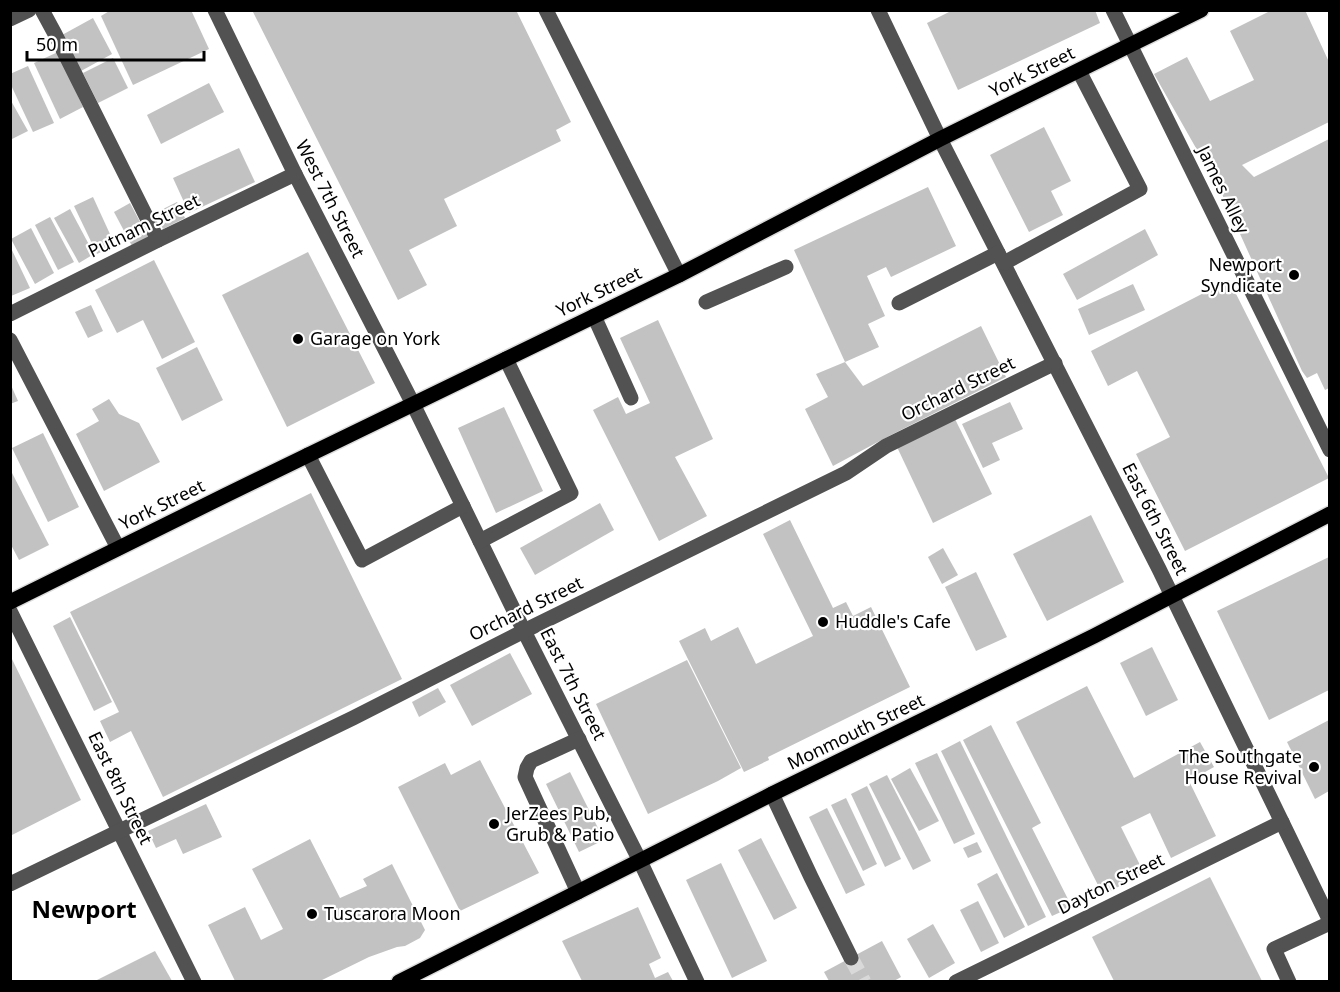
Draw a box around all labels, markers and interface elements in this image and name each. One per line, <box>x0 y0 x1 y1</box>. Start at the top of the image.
scale bar <box>27 24 204 62</box>
text: 50 m <box>36 32 78 56</box>
street label: York Street <box>985 40 1079 102</box>
street label: West 7th Street <box>291 136 371 262</box>
street label: James Alley <box>1191 140 1256 238</box>
street label: Putnam Street <box>84 187 204 263</box>
place label: Newport Syndicate <box>1201 252 1282 297</box>
street label: York Street <box>552 260 646 322</box>
marker: Newport Syndicate <box>1287 268 1301 282</box>
place label: Garage on York <box>310 326 441 350</box>
marker: Garage on York <box>291 332 305 346</box>
street label: Orchard Street <box>897 350 1019 426</box>
street label: East 6th Street <box>1117 458 1195 579</box>
street label: York Street <box>115 473 209 535</box>
street label: Orchard Street <box>465 570 587 646</box>
place label: Huddle's Cafe <box>835 609 951 633</box>
marker: Huddle's Cafe <box>816 615 830 629</box>
street label: East 7th Street <box>535 623 613 744</box>
street label: Monmouth Street <box>783 687 929 775</box>
street label: East 8th Street <box>83 727 159 848</box>
place label: The Southgate House Revival <box>1179 744 1302 789</box>
marker: The Southgate House Revival <box>1307 760 1321 774</box>
place label: JerZees Pub, Grub & Patio <box>504 801 614 846</box>
marker: JerZees Pub, Grub & Patio <box>487 817 501 831</box>
street label: Dayton Street <box>1053 847 1168 919</box>
district label: Newport <box>31 892 137 925</box>
place label: Tuscarora Moon <box>324 901 461 925</box>
marker: Tuscarora Moon <box>305 907 319 921</box>

